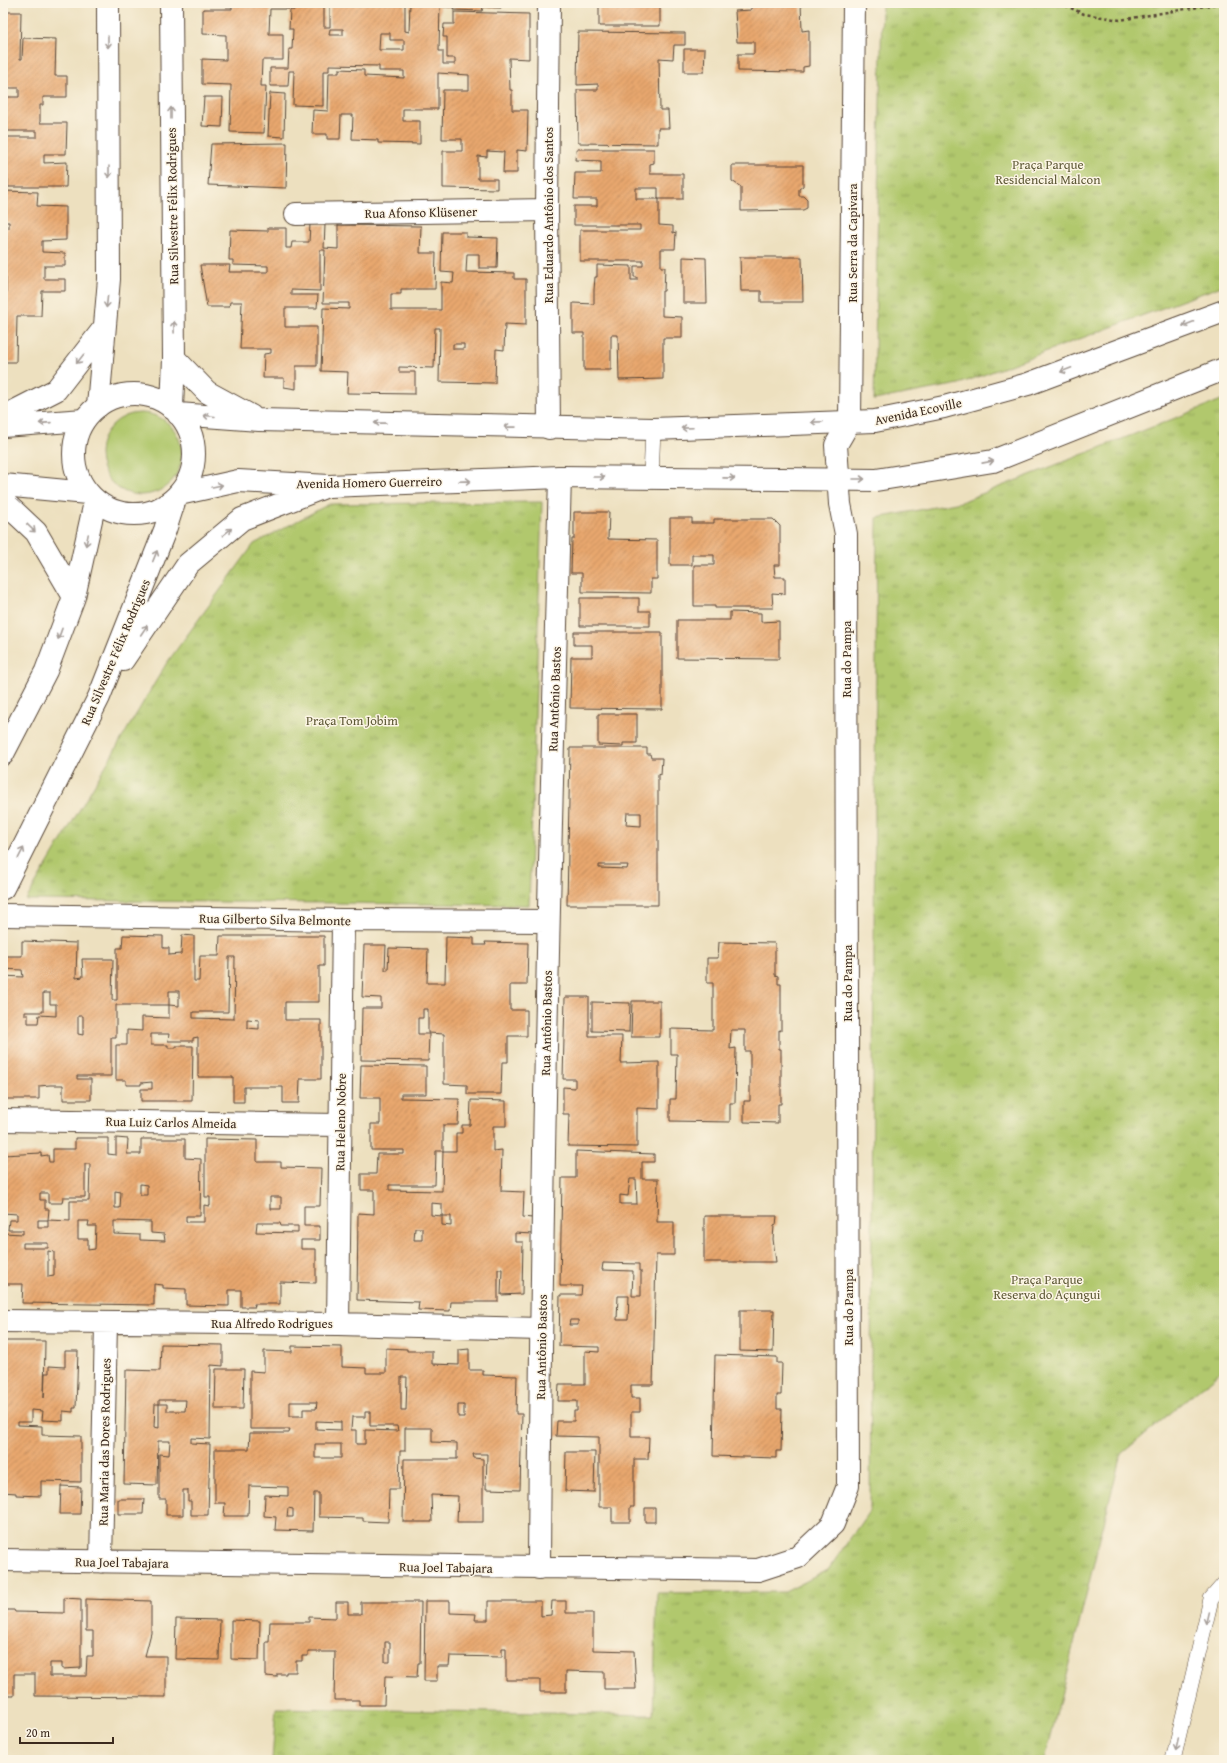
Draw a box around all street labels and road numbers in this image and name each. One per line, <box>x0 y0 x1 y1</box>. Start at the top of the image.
street label: Rua Silvestre Félix Rodrigues <box>162 127 183 285</box>
street label: Rua Eduardo Antônio dos Santos <box>539 127 558 303</box>
street label: Rua Serra da Capivara <box>843 183 862 303</box>
street label: Rua Afonso Klüsener <box>365 202 478 223</box>
street label: Avenida Ecoville <box>873 393 963 430</box>
street label: Avenida Homero Guerreiro <box>296 472 442 493</box>
street label: Rua Silvestre Félix Rodrigues <box>76 576 155 728</box>
street label: Rua do Pampa <box>837 620 856 697</box>
street label: Rua Antônio Bastos <box>543 646 566 752</box>
street label: Rua Gilberto Silva Belmonte <box>199 909 351 930</box>
street label: Rua do Pampa <box>838 944 857 1021</box>
street label: Rua Antônio Bastos <box>536 970 557 1076</box>
street label: Rua Heleno Nobre <box>330 1073 351 1171</box>
street label: Rua Luiz Carlos Almeida <box>105 1112 237 1133</box>
street label: Rua do Pampa <box>839 1268 858 1345</box>
street label: Rua Antônio Bastos <box>531 1294 552 1400</box>
street label: Rua Alfredo Rodrigues <box>211 1314 333 1333</box>
street label: Rua Maria das Dores Rodrigues <box>94 1358 115 1526</box>
street label: Rua Joel Tabajara <box>75 1552 170 1573</box>
street label: Rua Joel Tabajara <box>399 1557 494 1578</box>

